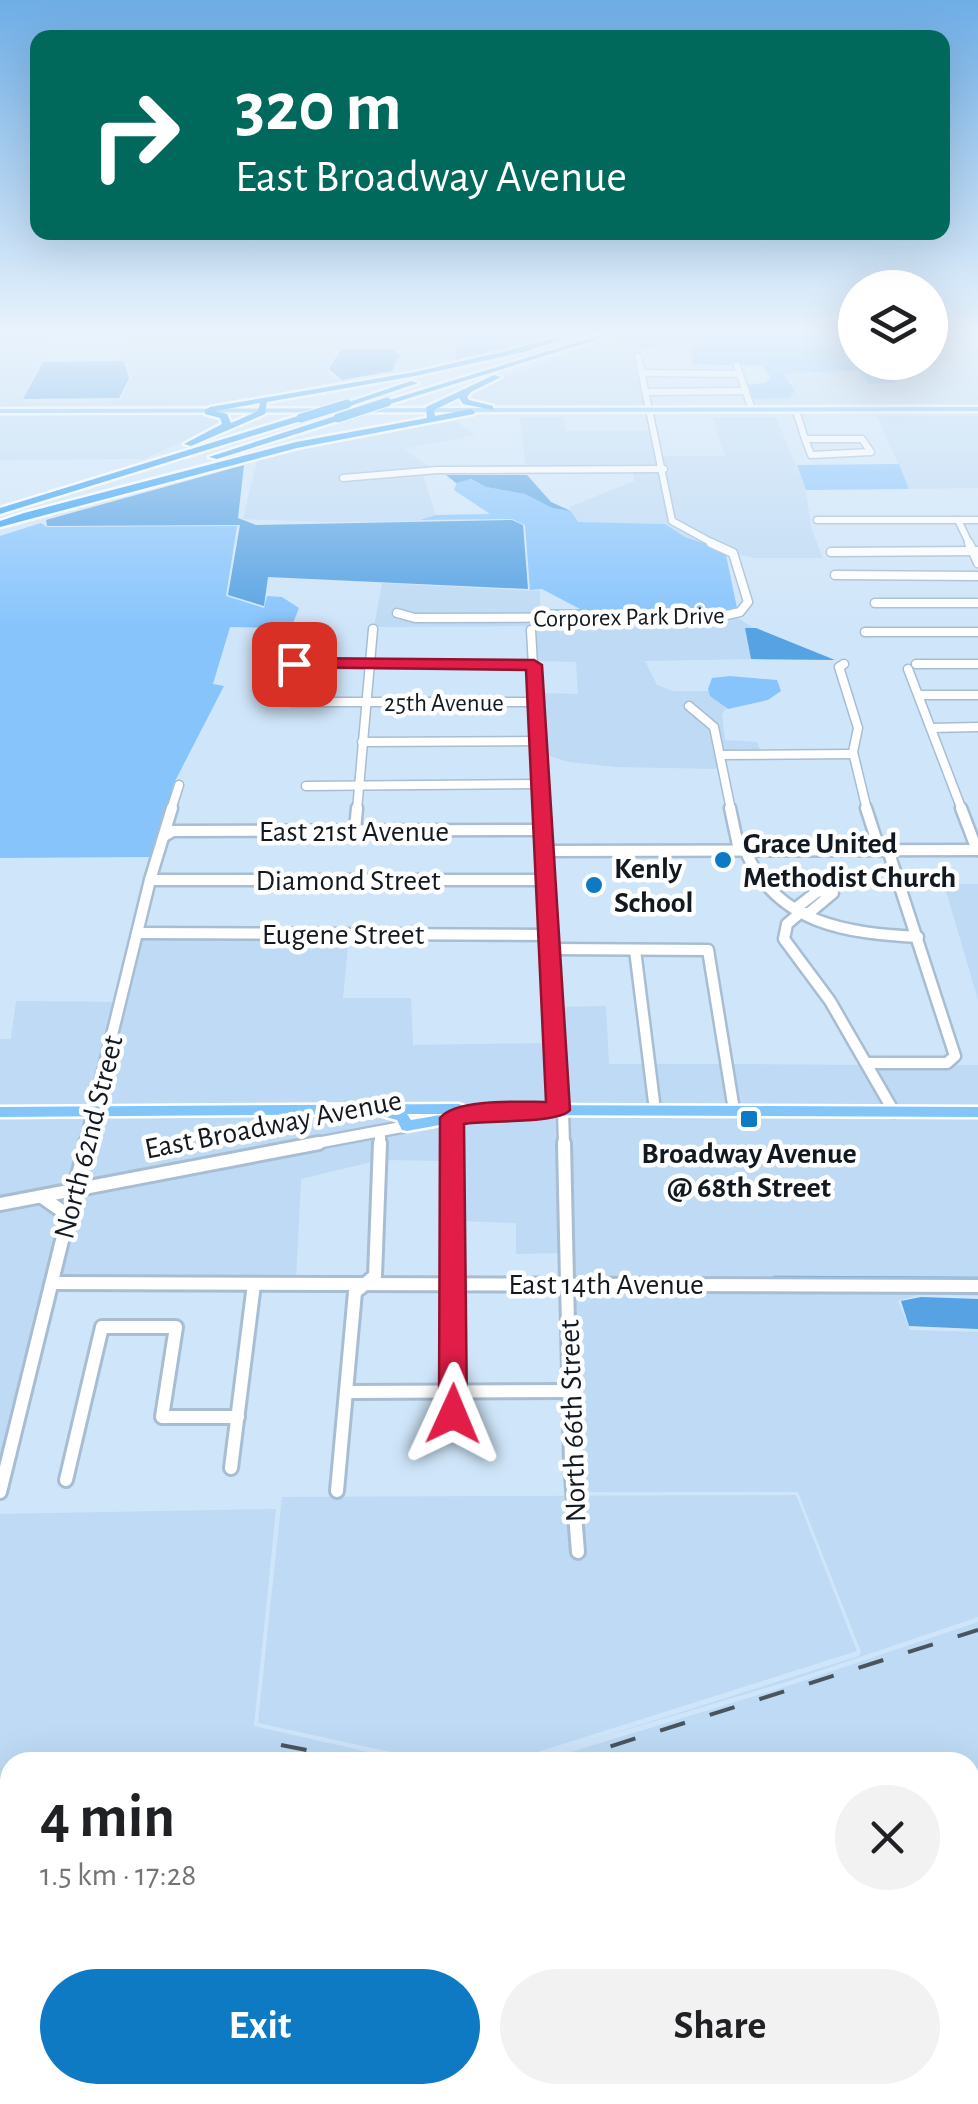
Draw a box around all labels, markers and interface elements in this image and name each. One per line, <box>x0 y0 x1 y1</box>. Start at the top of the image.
icon: right <box>70 70 200 200</box>
text: 320 m <box>235 73 402 143</box>
text: East Broadway Avenue <box>235 155 627 200</box>
map controls <box>838 270 948 380</box>
button: layers <box>838 270 948 380</box>
street label: Corporex Park Drive <box>533 603 725 632</box>
pin <box>252 622 337 707</box>
icon: arrive <box>267 637 322 692</box>
street label: 25th Avenue <box>384 691 504 716</box>
street label: East 21st Avenue <box>259 817 449 847</box>
place label: Grace United Methodist Church <box>743 829 956 893</box>
marker: Grace United Methodist Church <box>712 849 734 871</box>
place label: Kenly School <box>614 854 693 918</box>
street label: Diamond Street <box>255 866 441 896</box>
marker: Kenly School <box>583 874 605 896</box>
street label: Eugene Street <box>262 920 425 950</box>
street label: North 62nd Street <box>49 1032 129 1242</box>
street label: East Broadway Avenue <box>142 1085 404 1165</box>
marker: Broadway Avenue @ 68th Street <box>738 1108 760 1130</box>
place label: Broadway Avenue @ 68th Street <box>641 1139 857 1203</box>
street label: East 14th Avenue <box>508 1270 704 1300</box>
street label: North 66th Street <box>554 1319 592 1523</box>
position arrow <box>401 1362 505 1466</box>
button: close <box>835 1785 940 1890</box>
text: 4 min <box>40 1788 175 1848</box>
text: 1.5 km · 17:28 <box>40 1859 196 1891</box>
button: Exit <box>40 1969 480 2084</box>
button: Share <box>500 1969 940 2084</box>

